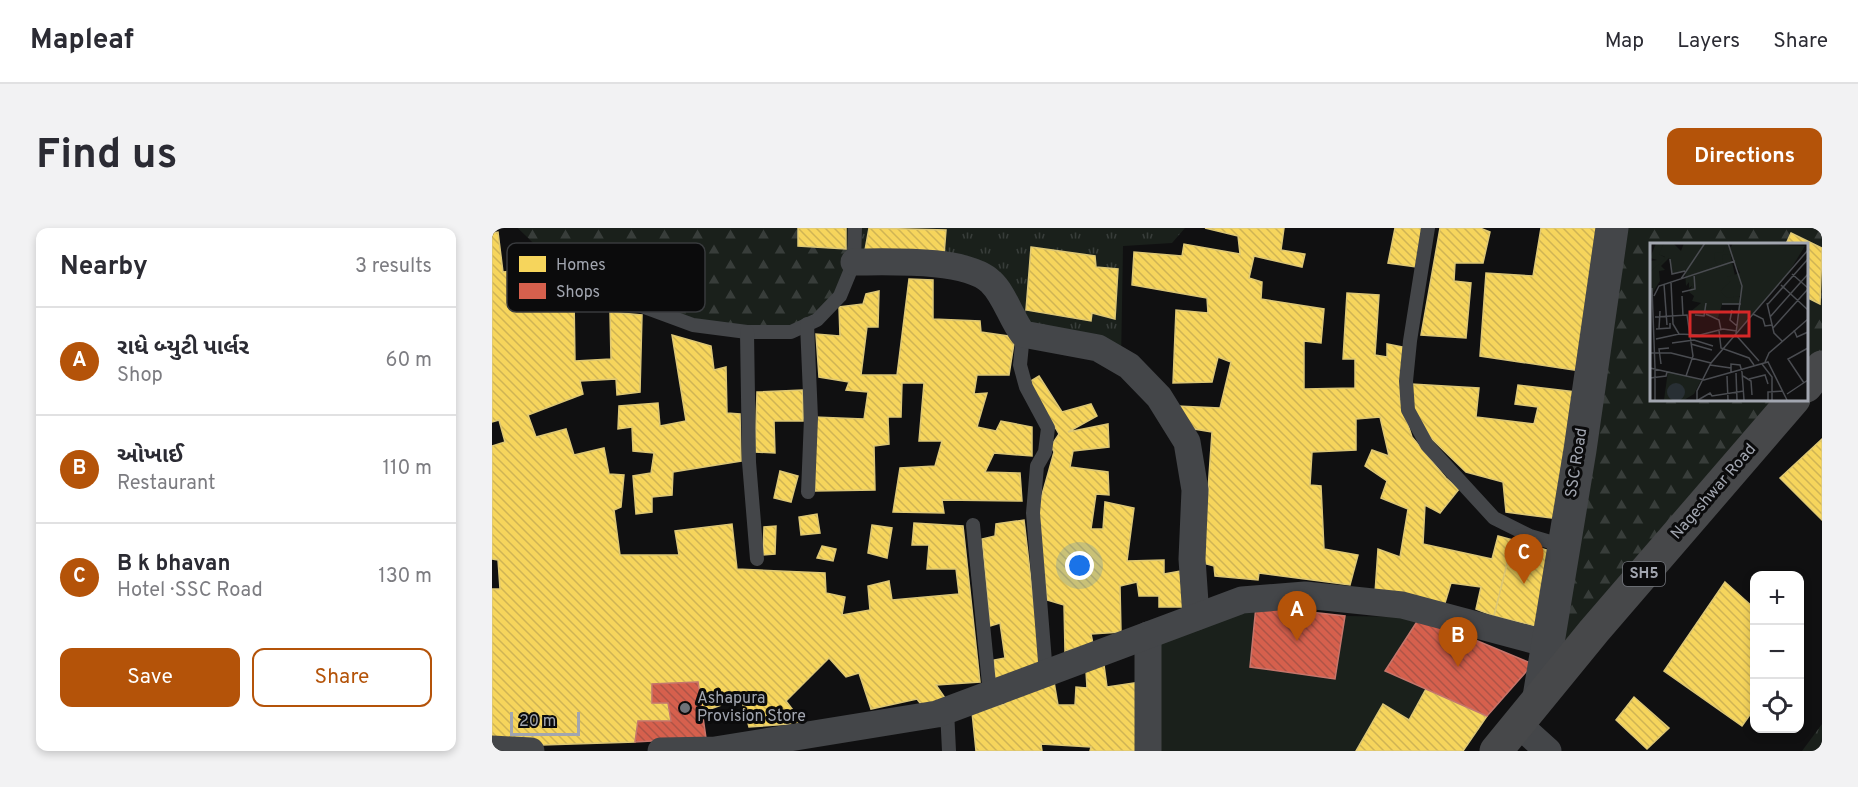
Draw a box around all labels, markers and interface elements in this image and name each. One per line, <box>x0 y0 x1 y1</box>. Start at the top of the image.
text: Mapleaf <box>30 23 134 59</box>
text: Map <box>1605 28 1644 55</box>
text: Layers <box>1677 28 1740 55</box>
text: Share <box>1773 28 1828 55</box>
button: Directions <box>1667 128 1822 185</box>
text: Find us <box>36 130 177 183</box>
legend <box>507 243 705 312</box>
inset map <box>1650 243 1807 400</box>
text: Nearby <box>60 251 148 284</box>
text: 3 results <box>355 254 432 280</box>
text: Homes <box>556 256 606 276</box>
text: Shops <box>556 283 600 303</box>
text: રાધે બ્યુટી પાર્લર <box>117 335 249 362</box>
text: A <box>72 348 87 374</box>
text: 60 m <box>386 348 432 374</box>
text: Shop <box>117 363 163 389</box>
street label: SSC Road <box>1562 427 1592 499</box>
street label: Nageshwar Road <box>1667 440 1761 544</box>
text: ઓખાઈ <box>117 443 183 470</box>
text: B <box>73 456 86 482</box>
text: 110 m <box>383 456 432 482</box>
text: Restaurant <box>117 471 216 497</box>
pin: C <box>1504 534 1544 584</box>
text: B k bhavan <box>117 551 230 578</box>
your location <box>1065 551 1094 580</box>
road number: SH5 <box>1623 562 1665 586</box>
text: C <box>73 564 86 590</box>
text: 130 m <box>378 564 432 590</box>
map controls <box>1750 571 1804 733</box>
button: + <box>1750 571 1804 625</box>
text: Hotel · SSC Road <box>117 578 263 604</box>
pin: A <box>1278 592 1316 641</box>
pin: B <box>1438 618 1478 667</box>
button: − <box>1750 625 1804 679</box>
button: Save <box>60 648 240 707</box>
button: Share <box>252 648 432 707</box>
button: locate <box>1750 679 1804 733</box>
place label: Ashapura Provision Store <box>697 689 806 727</box>
marker: Ashapura Provision Store <box>678 701 692 715</box>
scale bar <box>510 709 580 736</box>
text: 20 m <box>519 712 556 732</box>

